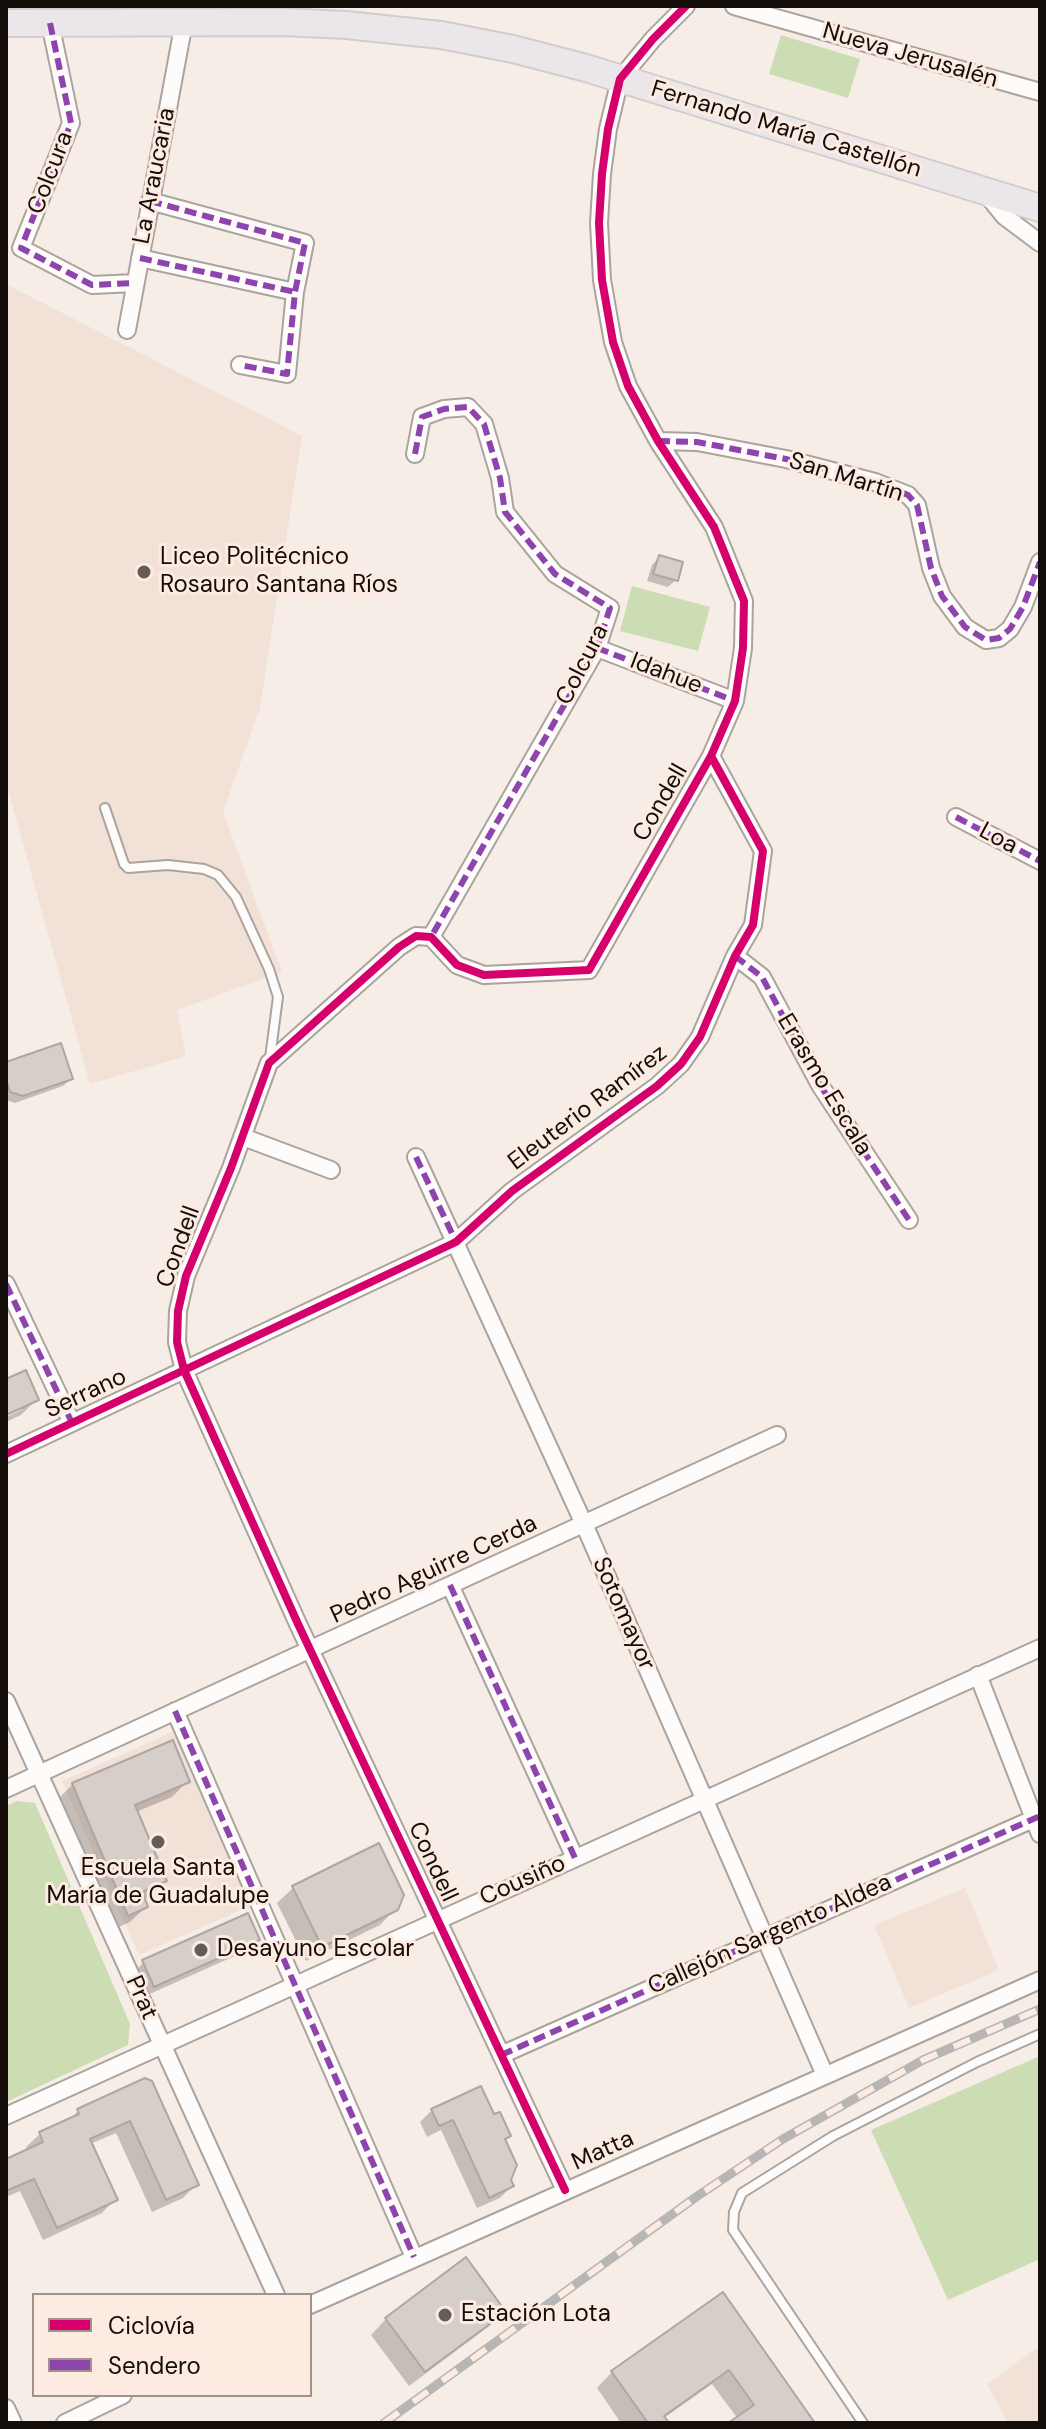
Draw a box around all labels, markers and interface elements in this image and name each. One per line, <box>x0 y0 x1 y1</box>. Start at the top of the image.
street label: Nueva Jerusalén <box>819 17 1001 95</box>
street label: Fernando María Castellón <box>647 75 925 185</box>
street label: La Araucaria <box>128 105 182 247</box>
street label: Colcura <box>22 128 80 218</box>
street label: San Martín <box>785 447 907 509</box>
place label: Liceo Politécnico Rosauro Santana Ríos <box>160 544 398 600</box>
marker: Liceo Politécnico Rosauro Santana Ríos <box>135 563 153 581</box>
street label: Colcura <box>551 620 615 710</box>
street label: Idahue <box>626 647 706 701</box>
street label: Condell <box>627 759 695 847</box>
street label: Loa <box>974 817 1022 861</box>
street label: Erasmo Escala <box>770 1009 878 1161</box>
street label: Eleuterio Ramírez <box>503 1039 673 1177</box>
street label: Condell <box>151 1202 207 1292</box>
street label: Serrano <box>41 1363 131 1425</box>
street label: Pedro Aguirre Cerda <box>326 1510 542 1630</box>
street label: Sotomayor <box>585 1553 661 1675</box>
street label: Condell <box>401 1818 463 1906</box>
marker: Escuela Santa María de Guadalupe <box>149 1833 167 1851</box>
street label: Cousiño <box>476 1849 570 1913</box>
place label: Escuela Santa María de Guadalupe <box>47 1855 269 1911</box>
street label: Callejón Sargento Aldea <box>644 1868 896 2002</box>
place label: Desayuno Escolar <box>217 1936 414 1964</box>
marker: Desayuno Escolar <box>192 1941 210 1959</box>
street label: Prat <box>119 1972 163 2024</box>
street label: Matta <box>568 2125 638 2177</box>
legend <box>32 2293 312 2397</box>
place label: Estación Lota <box>461 2301 611 2329</box>
marker: Estación Lota <box>436 2306 454 2324</box>
text: Ciclovía <box>108 2310 195 2341</box>
text: Sendero <box>108 2350 201 2381</box>

